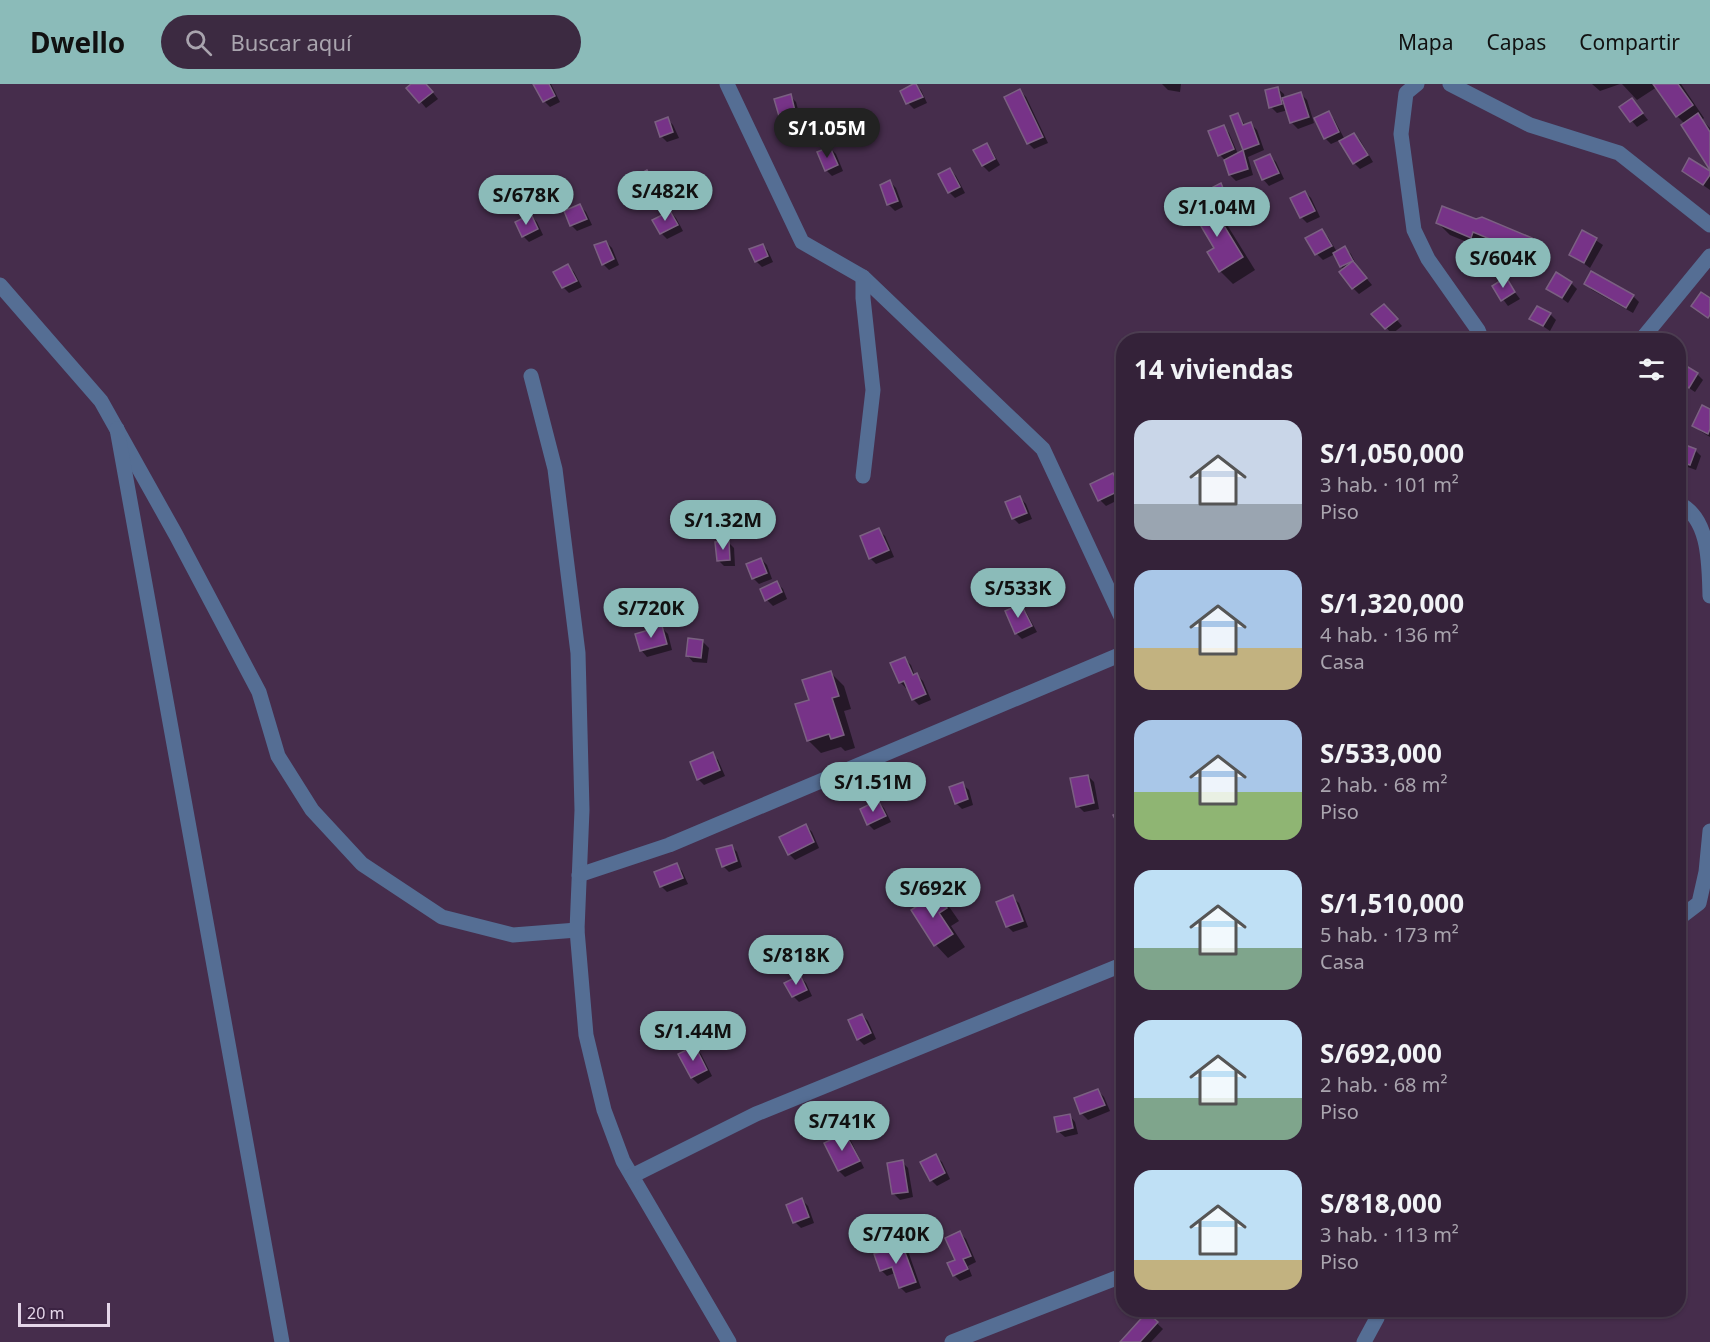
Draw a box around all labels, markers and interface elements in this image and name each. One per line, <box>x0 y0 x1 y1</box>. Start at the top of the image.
search box <box>161 15 581 69</box>
text: Dwello <box>30 23 125 61</box>
icon: search <box>182 26 215 59</box>
text: Buscar aquí <box>230 27 352 57</box>
text: Mapa <box>1398 28 1454 56</box>
text: Capas <box>1487 28 1546 56</box>
text: Compartir <box>1579 28 1680 56</box>
pin: S/1.05M <box>772 108 882 159</box>
text: S/1.05M <box>788 114 866 141</box>
pin: S/482K <box>616 171 714 222</box>
pin: S/678K <box>477 175 575 226</box>
text: S/482K <box>632 177 698 204</box>
text: S/678K <box>493 181 559 208</box>
pin: S/1.04M <box>1162 187 1272 238</box>
text: S/1.04M <box>1178 193 1256 220</box>
pin: S/604K <box>1454 238 1552 289</box>
text: S/604K <box>1470 244 1536 271</box>
text: 14 viviendas <box>1134 351 1293 387</box>
icon: filters <box>1635 353 1668 386</box>
text: S/1,050,000 <box>1320 435 1464 471</box>
icon: home <box>1182 444 1254 516</box>
text: 3 hab. · 101 m² <box>1320 471 1459 498</box>
text: Piso <box>1320 498 1359 525</box>
pin: S/1.32M <box>668 500 778 551</box>
text: S/1.32M <box>684 506 762 533</box>
pin: S/533K <box>969 568 1067 619</box>
text: S/533K <box>985 574 1051 601</box>
text: S/1,320,000 <box>1320 585 1464 621</box>
pin: S/720K <box>602 588 700 639</box>
text: S/720K <box>618 594 684 621</box>
icon: home <box>1182 594 1254 666</box>
text: 4 hab. · 136 m² <box>1320 621 1459 648</box>
text: Casa <box>1320 648 1365 675</box>
text: S/533,000 <box>1320 735 1442 771</box>
icon: home <box>1182 744 1254 816</box>
pin: S/1.51M <box>818 762 928 813</box>
text: S/1.51M <box>834 768 912 795</box>
text: 2 hab. · 68 m² <box>1320 771 1447 798</box>
text: Piso <box>1320 798 1359 825</box>
pin: S/692K <box>884 868 982 919</box>
text: S/692K <box>900 874 966 901</box>
text: S/1,510,000 <box>1320 885 1464 921</box>
icon: home <box>1182 894 1254 966</box>
text: 5 hab. · 173 m² <box>1320 921 1459 948</box>
pin: S/818K <box>747 935 845 986</box>
text: S/818K <box>763 941 829 968</box>
text: Casa <box>1320 948 1365 975</box>
pin: S/1.44M <box>638 1011 748 1062</box>
text: S/1.44M <box>654 1017 732 1044</box>
text: S/692,000 <box>1320 1035 1442 1071</box>
icon: home <box>1182 1044 1254 1116</box>
text: 2 hab. · 68 m² <box>1320 1071 1447 1098</box>
text: Piso <box>1320 1098 1359 1125</box>
pin: S/741K <box>793 1101 891 1152</box>
text: S/741K <box>809 1107 875 1134</box>
text: S/818,000 <box>1320 1185 1442 1221</box>
icon: home <box>1182 1194 1254 1266</box>
pin: S/740K <box>847 1214 945 1265</box>
text: S/740K <box>863 1220 929 1247</box>
text: 3 hab. · 113 m² <box>1320 1221 1459 1248</box>
text: Piso <box>1320 1248 1359 1275</box>
scale bar <box>18 1300 110 1328</box>
text: 20 m <box>27 1302 64 1324</box>

